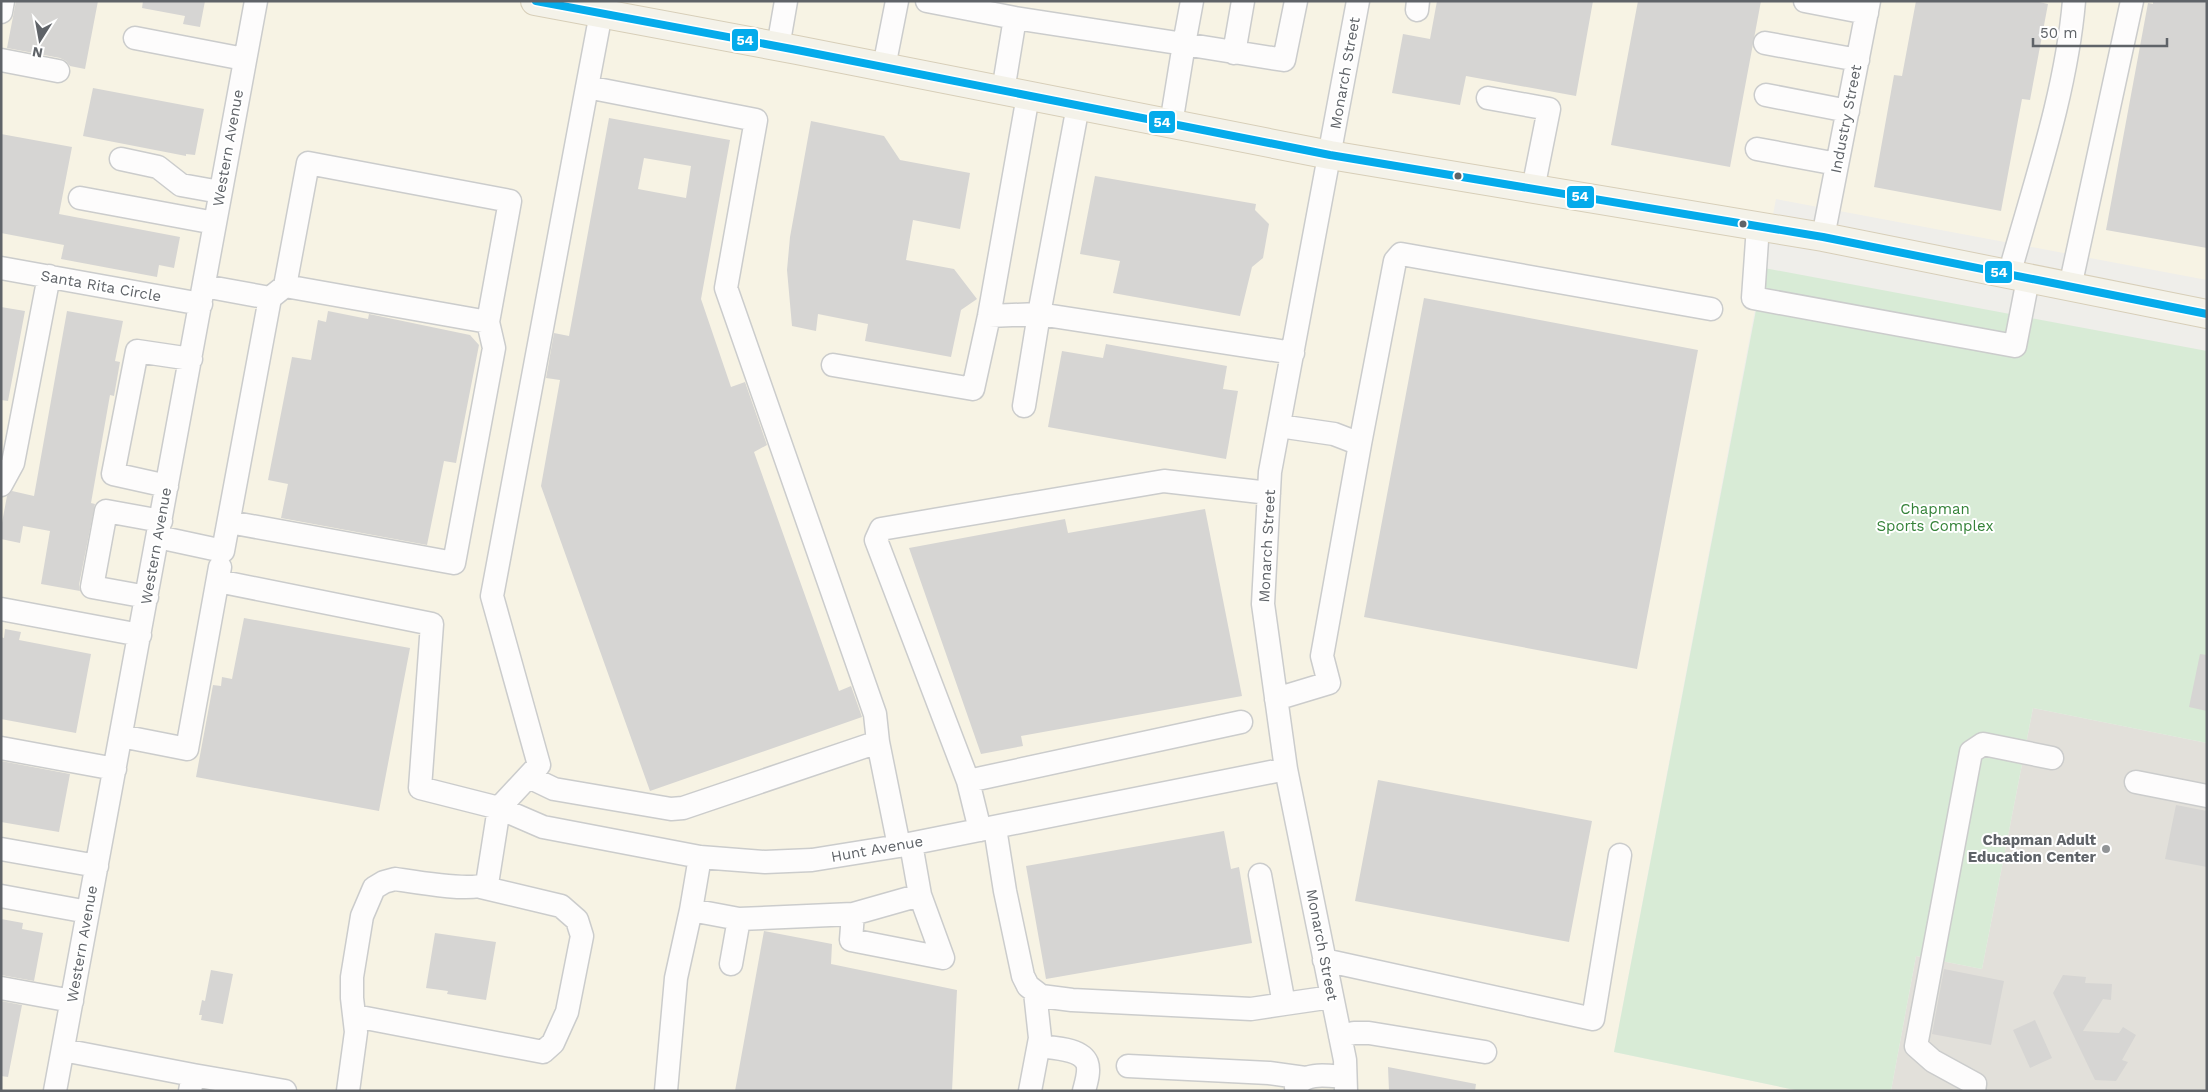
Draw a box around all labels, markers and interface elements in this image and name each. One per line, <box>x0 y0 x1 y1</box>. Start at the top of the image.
north arrow <box>15 15 65 65</box>
street label: Monarch Street <box>1326 15 1364 130</box>
scale bar <box>2033 15 2167 47</box>
text: 50 m <box>2040 24 2077 42</box>
line badge: 54 <box>731 28 759 52</box>
text: 54 <box>736 32 754 48</box>
text: N <box>31 44 44 62</box>
street label: Industry Street <box>1827 62 1865 175</box>
street label: Western Avenue <box>209 88 247 208</box>
line badge: 54 <box>1148 110 1176 134</box>
text: 54 <box>1153 114 1171 130</box>
unlabelled marker <box>1453 171 1463 181</box>
line badge: 54 <box>1566 185 1595 209</box>
text: 54 <box>1571 188 1589 204</box>
unlabelled marker <box>1738 219 1748 229</box>
line badge: 54 <box>1984 260 2013 284</box>
text: 54 <box>1990 264 2008 280</box>
street label: Santa Rita Circle <box>39 267 163 305</box>
street label: Western Avenue <box>137 486 175 606</box>
street label: Monarch Street <box>1255 488 1279 603</box>
park label: Chapman Sports Complex <box>1877 500 1993 535</box>
place label: Chapman Adult Education Center <box>1968 831 2097 866</box>
street label: Hunt Avenue <box>830 832 924 866</box>
marker: Chapman Adult Education Center <box>2100 843 2112 855</box>
street label: Western Avenue <box>63 884 101 1004</box>
street label: Monarch Street <box>1302 888 1342 1003</box>

